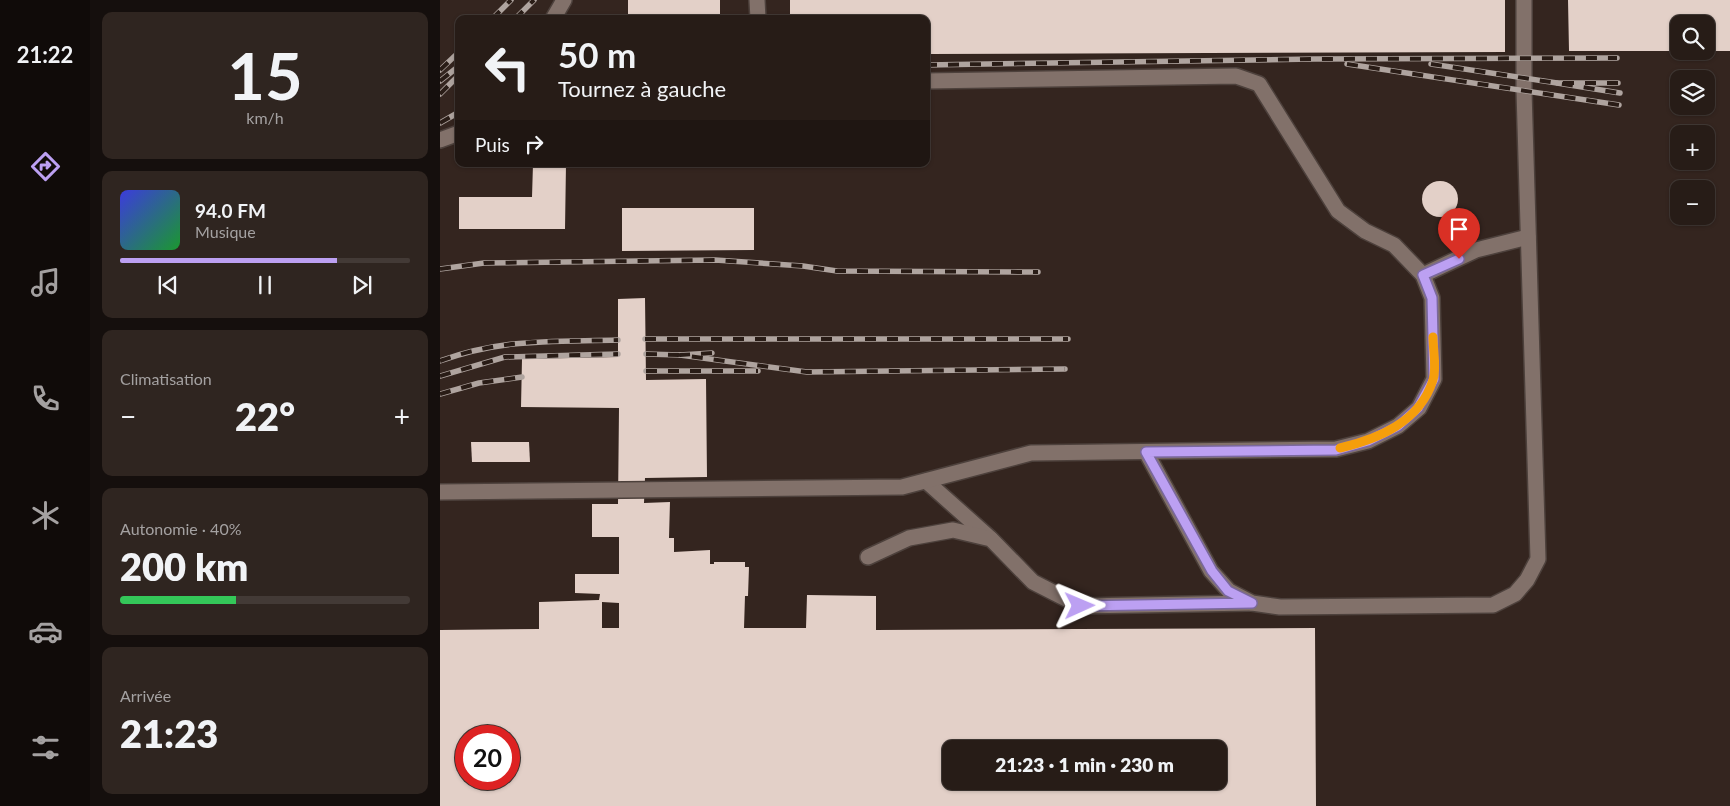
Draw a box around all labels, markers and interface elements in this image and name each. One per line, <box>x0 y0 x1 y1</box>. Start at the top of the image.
map controls <box>1670 15 1715 225</box>
button: search <box>1670 15 1715 60</box>
text: 50 m <box>558 33 636 75</box>
icon: left <box>475 35 540 100</box>
text: 15 <box>227 36 303 114</box>
text: 21:22 <box>17 41 73 68</box>
button: layers <box>1670 70 1715 115</box>
text: Tournez à gauche <box>558 75 726 102</box>
text: km/h <box>246 108 284 127</box>
button: + <box>1670 125 1715 170</box>
icon: right <box>520 130 548 158</box>
text: Puis <box>475 133 510 156</box>
icon: directions <box>28 149 63 184</box>
button: − <box>1670 180 1715 225</box>
text: 94.0 FM <box>195 199 266 222</box>
pin <box>1438 208 1480 259</box>
icon: arrive <box>1445 215 1473 243</box>
text: Musique <box>195 222 256 241</box>
icon: music <box>28 265 63 300</box>
icon: previous <box>154 271 182 299</box>
icon: pause <box>251 271 279 299</box>
icon: next <box>348 271 376 299</box>
text: Climatisation <box>120 369 212 388</box>
icon: phone <box>28 381 63 416</box>
text: 22° <box>235 393 295 439</box>
text: − <box>120 399 136 433</box>
text: + <box>394 399 410 433</box>
icon: climate <box>28 498 63 533</box>
text: Autonomie · 40% <box>120 519 242 538</box>
text: 200 km <box>120 543 248 589</box>
position arrow <box>1053 579 1105 631</box>
icon: car <box>28 614 63 649</box>
text: Arrivée <box>120 686 171 705</box>
text: 21:23 <box>120 710 218 756</box>
speed limit sign: 20 <box>455 725 520 790</box>
icon: filters <box>28 730 63 765</box>
text: 21:23 · 1 min · 230 m <box>995 753 1174 776</box>

